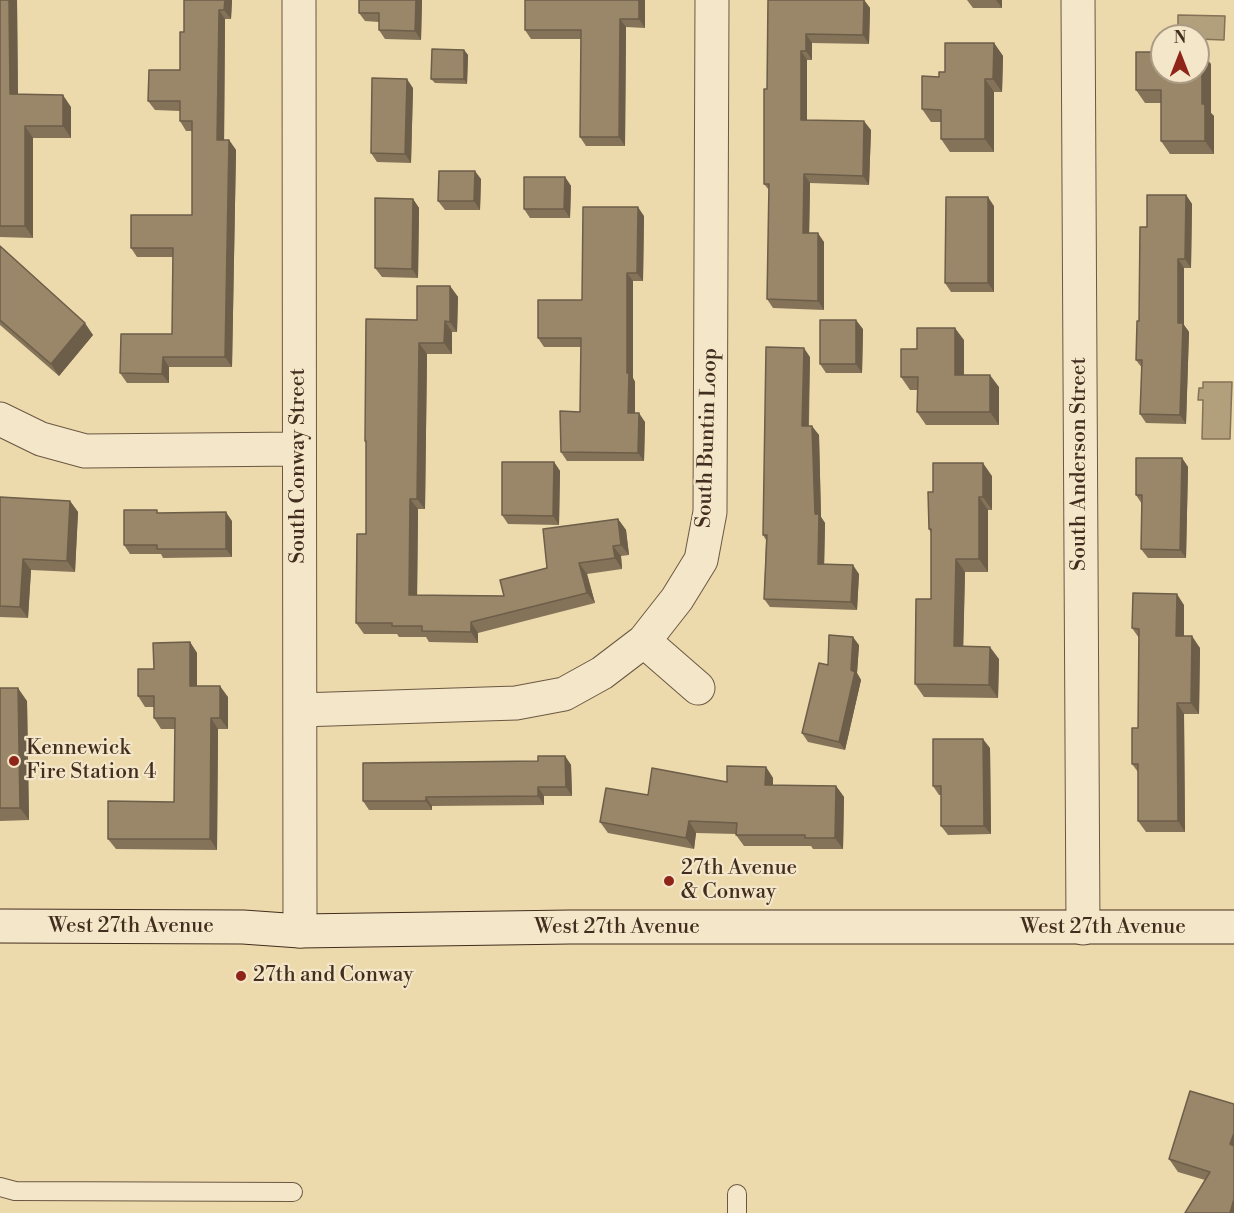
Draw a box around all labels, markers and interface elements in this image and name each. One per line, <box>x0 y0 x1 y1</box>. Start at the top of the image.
north arrow <box>1150 24 1210 84</box>
text: N <box>1174 28 1186 48</box>
street label: South Buntin Loop <box>692 347 724 529</box>
street label: South Anderson Street <box>1067 357 1093 571</box>
street label: South Conway Street <box>286 368 312 564</box>
place label: Kennewick Fire Station 4 <box>26 736 156 786</box>
marker: Kennewick Fire Station 4 <box>7 754 21 768</box>
place label: 27th Avenue & Conway <box>681 856 797 906</box>
marker: 27th Avenue & Conway <box>662 874 676 888</box>
street label: West 27th Avenue <box>48 914 214 940</box>
street label: West 27th Avenue <box>534 915 700 941</box>
street label: West 27th Avenue <box>1020 915 1186 941</box>
place label: 27th and Conway <box>253 963 413 989</box>
marker: 27th and Conway <box>234 969 248 983</box>

